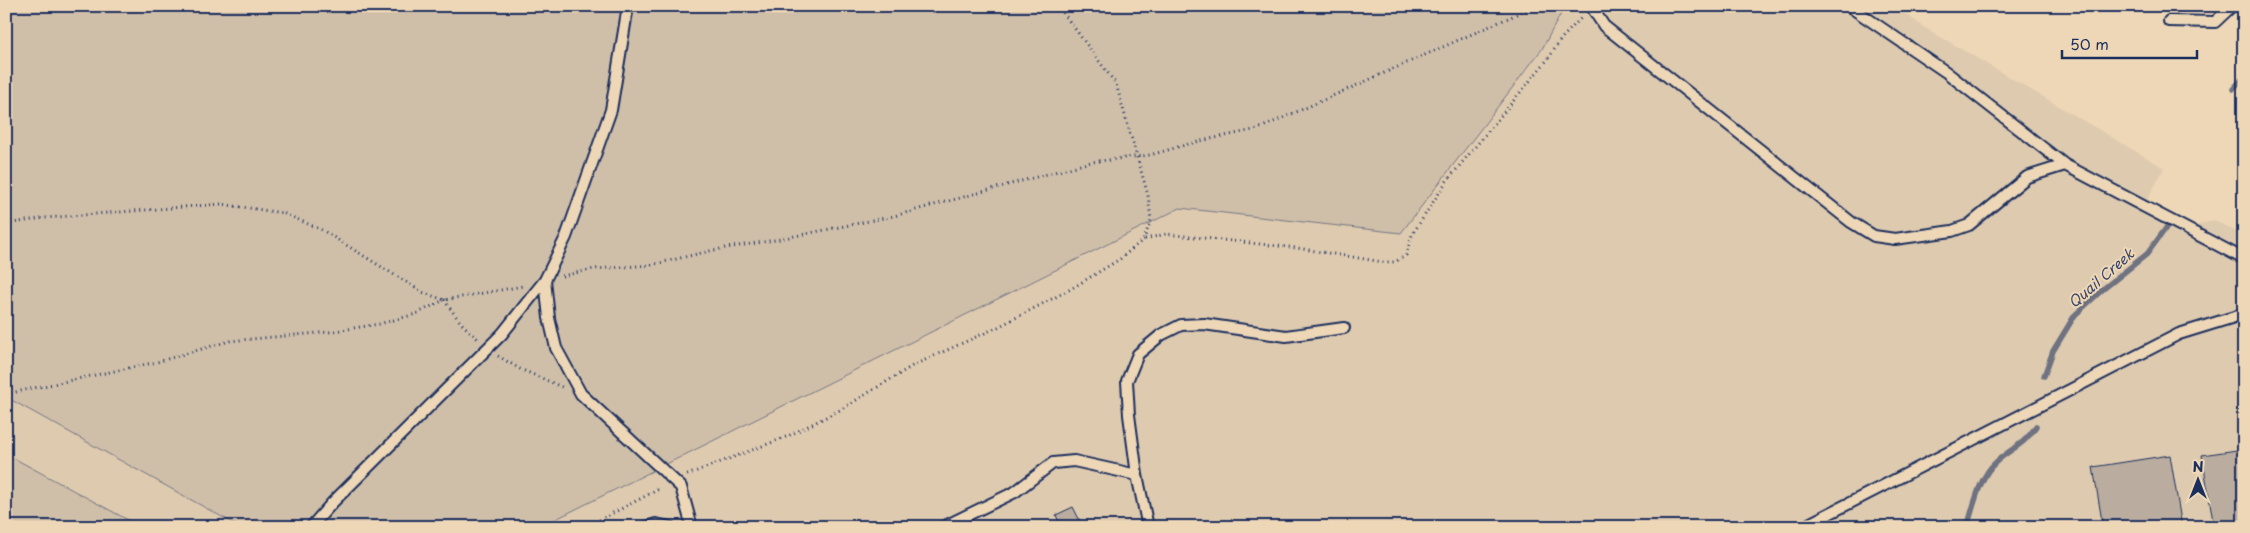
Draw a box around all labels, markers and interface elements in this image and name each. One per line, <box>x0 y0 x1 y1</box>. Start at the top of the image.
scale bar <box>2062 28 2198 60</box>
text: 50 m <box>2070 32 2109 55</box>
water label: Quail Creek <box>2063 242 2140 313</box>
north arrow <box>2172 456 2222 506</box>
text: N <box>2192 456 2204 477</box>

